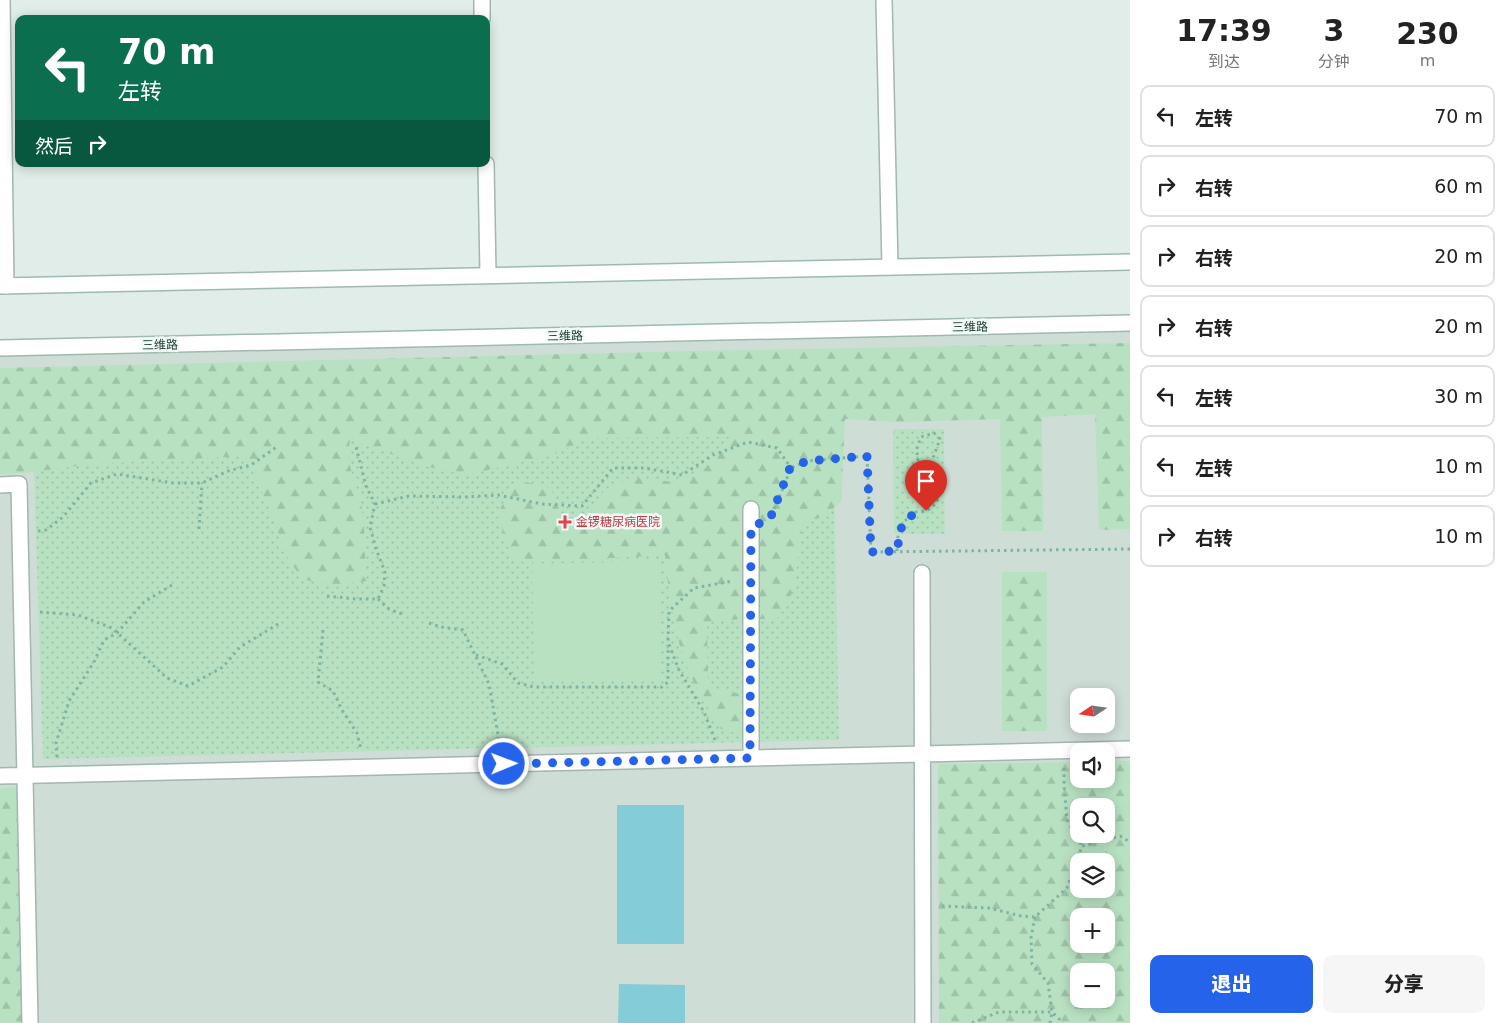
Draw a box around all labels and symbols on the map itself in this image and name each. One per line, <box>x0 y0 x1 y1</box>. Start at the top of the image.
street label: 三维路 <box>952 320 988 334</box>
street label: 三维路 <box>547 329 583 343</box>
street label: 三维路 <box>142 338 178 352</box>
pin <box>905 460 947 511</box>
marker: 金锣糖尿病医院 <box>558 515 572 529</box>
place label: 金锣糖尿病医院 <box>576 515 660 529</box>
north arrow <box>1070 688 1115 732</box>
position arrow <box>477 737 529 789</box>

